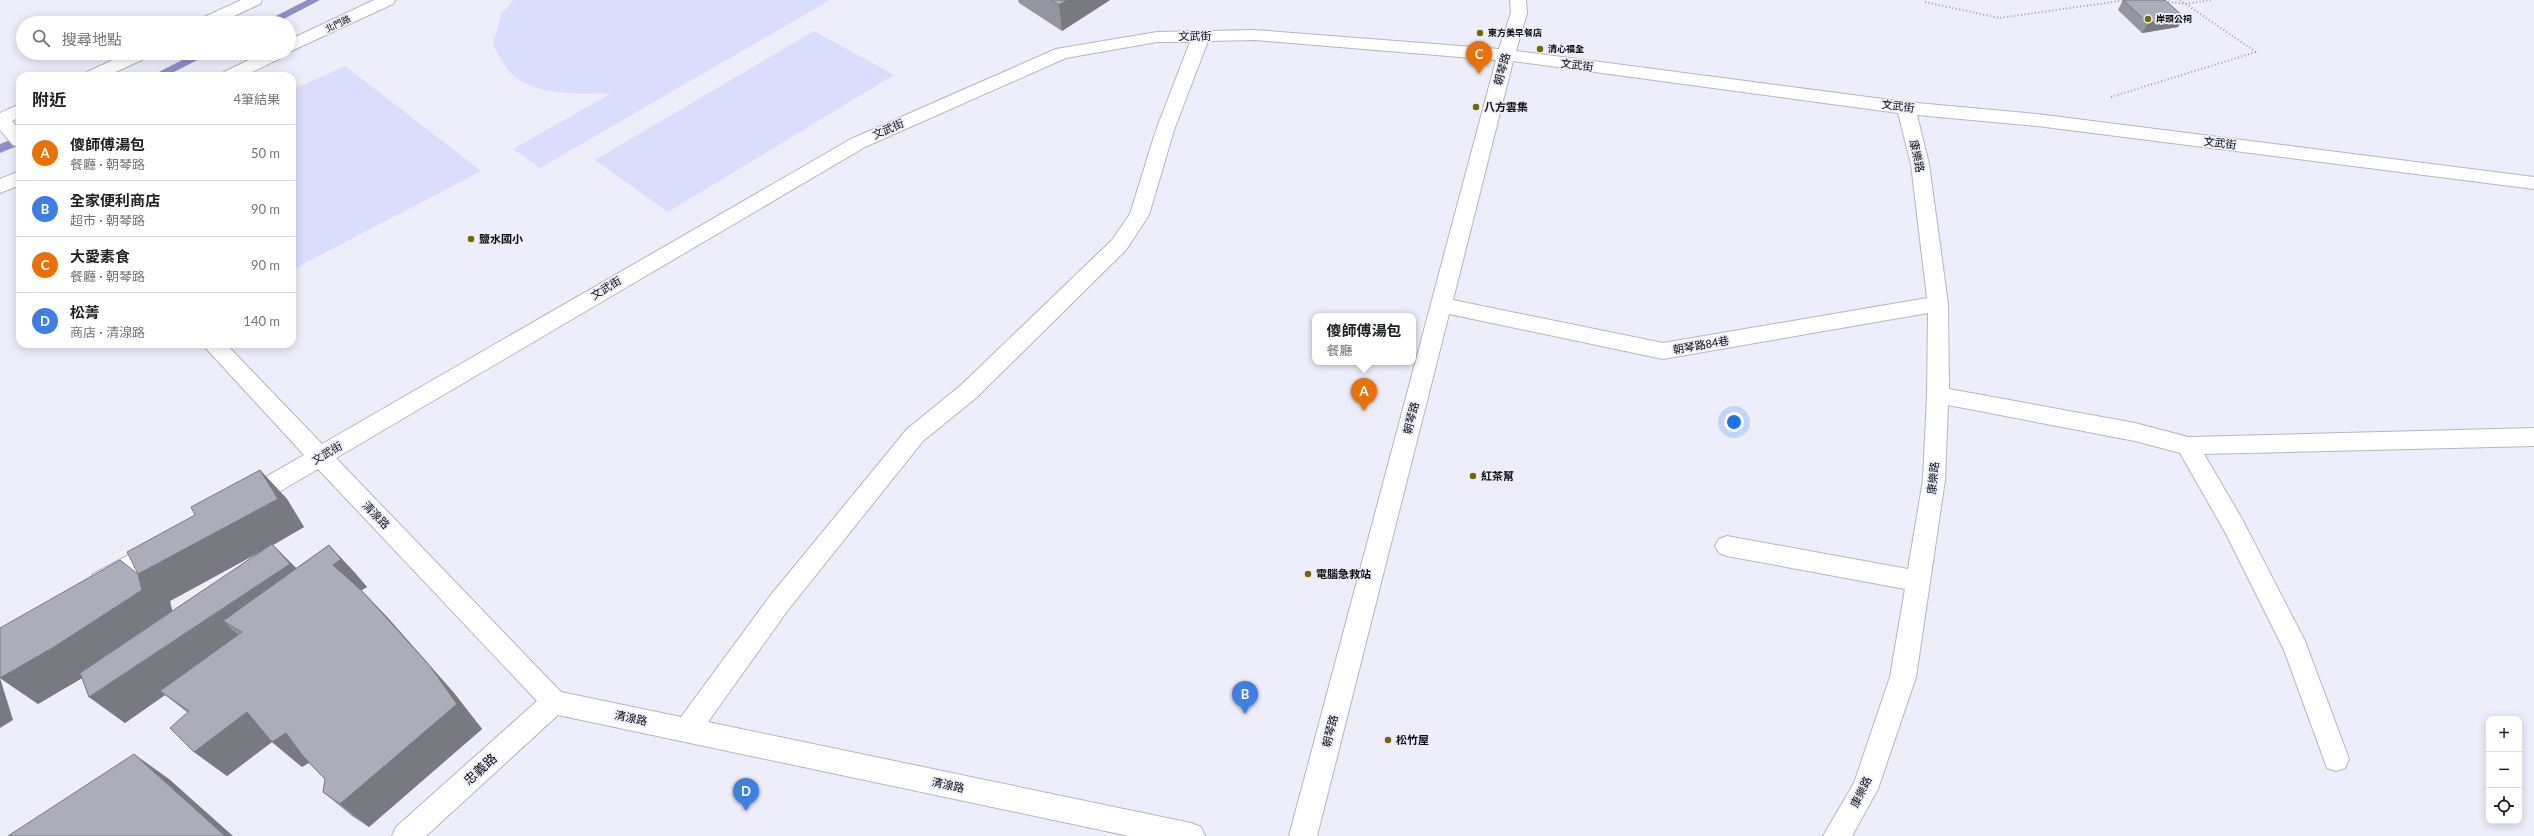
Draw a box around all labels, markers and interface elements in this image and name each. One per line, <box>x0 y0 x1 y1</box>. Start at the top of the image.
street label: 北門路 <box>323 13 352 34</box>
place label: 岸頭公祠 <box>2156 13 2192 24</box>
marker: 岸頭公祠 <box>2143 14 2153 24</box>
search box <box>16 16 296 60</box>
icon: search <box>30 27 52 49</box>
place label: 東方美早餐店 <box>1488 27 1542 38</box>
marker: 東方美早餐店 <box>1475 28 1485 38</box>
street label: 文武街 <box>1178 29 1212 42</box>
text: 搜尋地點 <box>62 30 122 48</box>
pin: C <box>1466 41 1492 74</box>
place label: 清心福全 <box>1548 43 1584 54</box>
marker: 清心福全 <box>1535 44 1545 54</box>
street label: 朝琴路 <box>1491 51 1512 86</box>
street label: 文武街 <box>1560 56 1594 73</box>
text: 附近 <box>32 89 66 110</box>
text: 4筆結果 <box>233 91 280 107</box>
street label: 文武街 <box>1881 97 1915 114</box>
place label: 八方雲集 <box>1484 100 1528 113</box>
marker: 八方雲集 <box>1471 102 1481 112</box>
street label: 文武街 <box>870 116 906 141</box>
street label: 文武街 <box>2203 134 2237 151</box>
text: 傻師傅湯包 <box>70 135 145 153</box>
street label: 康樂路 <box>1908 138 1927 173</box>
text: A <box>40 145 50 161</box>
text: 50 m <box>251 145 280 161</box>
text: 餐廳 · 朝琴路 <box>70 156 145 172</box>
text: 全家便利商店 <box>70 191 160 209</box>
text: B <box>41 201 49 217</box>
text: 90 m <box>251 201 280 217</box>
text: 超市 · 朝琴路 <box>70 212 145 228</box>
place label: 鹽水國小 <box>479 232 523 245</box>
marker: 鹽水國小 <box>466 234 476 244</box>
text: 大愛素食 <box>70 247 130 265</box>
text: C <box>41 257 49 273</box>
text: 90 m <box>251 257 280 273</box>
text: 餐廳 · 朝琴路 <box>70 268 145 284</box>
street label: 文武街 <box>588 274 623 302</box>
text: 松菁 <box>70 303 100 321</box>
text: D <box>40 313 50 329</box>
text: 140 m <box>243 313 280 329</box>
popup <box>1312 313 1416 365</box>
text: 傻師傅湯包 <box>1326 321 1402 339</box>
text: 商店 · 清湶路 <box>70 324 145 340</box>
street label: 朝琴路84巷 <box>1672 333 1730 356</box>
text: 餐廳 <box>1326 342 1353 358</box>
pin: A <box>1351 378 1377 411</box>
street label: 朝琴路 <box>1400 400 1421 435</box>
your location <box>1724 412 1744 432</box>
street label: 文武街 <box>309 439 344 466</box>
street label: 康樂路 <box>1924 461 1941 495</box>
place label: 紅茶幫 <box>1481 469 1514 482</box>
marker: 紅茶幫 <box>1468 471 1478 481</box>
street label: 清湶路 <box>360 498 392 531</box>
place label: 電腦急救站 <box>1316 567 1371 580</box>
marker: 電腦急救站 <box>1303 569 1313 579</box>
pin: B <box>1232 681 1258 714</box>
street label: 清湶路 <box>614 708 649 727</box>
street label: 朝琴路 <box>1319 713 1340 748</box>
map controls <box>2486 716 2522 824</box>
button: + <box>2486 716 2522 752</box>
place label: 松竹屋 <box>1396 733 1429 746</box>
marker: 松竹屋 <box>1383 735 1393 745</box>
street label: 忠義路 <box>460 750 500 788</box>
button: − <box>2486 752 2522 788</box>
street label: 康樂路 <box>1847 774 1874 809</box>
street label: 清湶路 <box>931 775 966 794</box>
pin: D <box>733 778 759 811</box>
button: locate <box>2486 788 2522 824</box>

